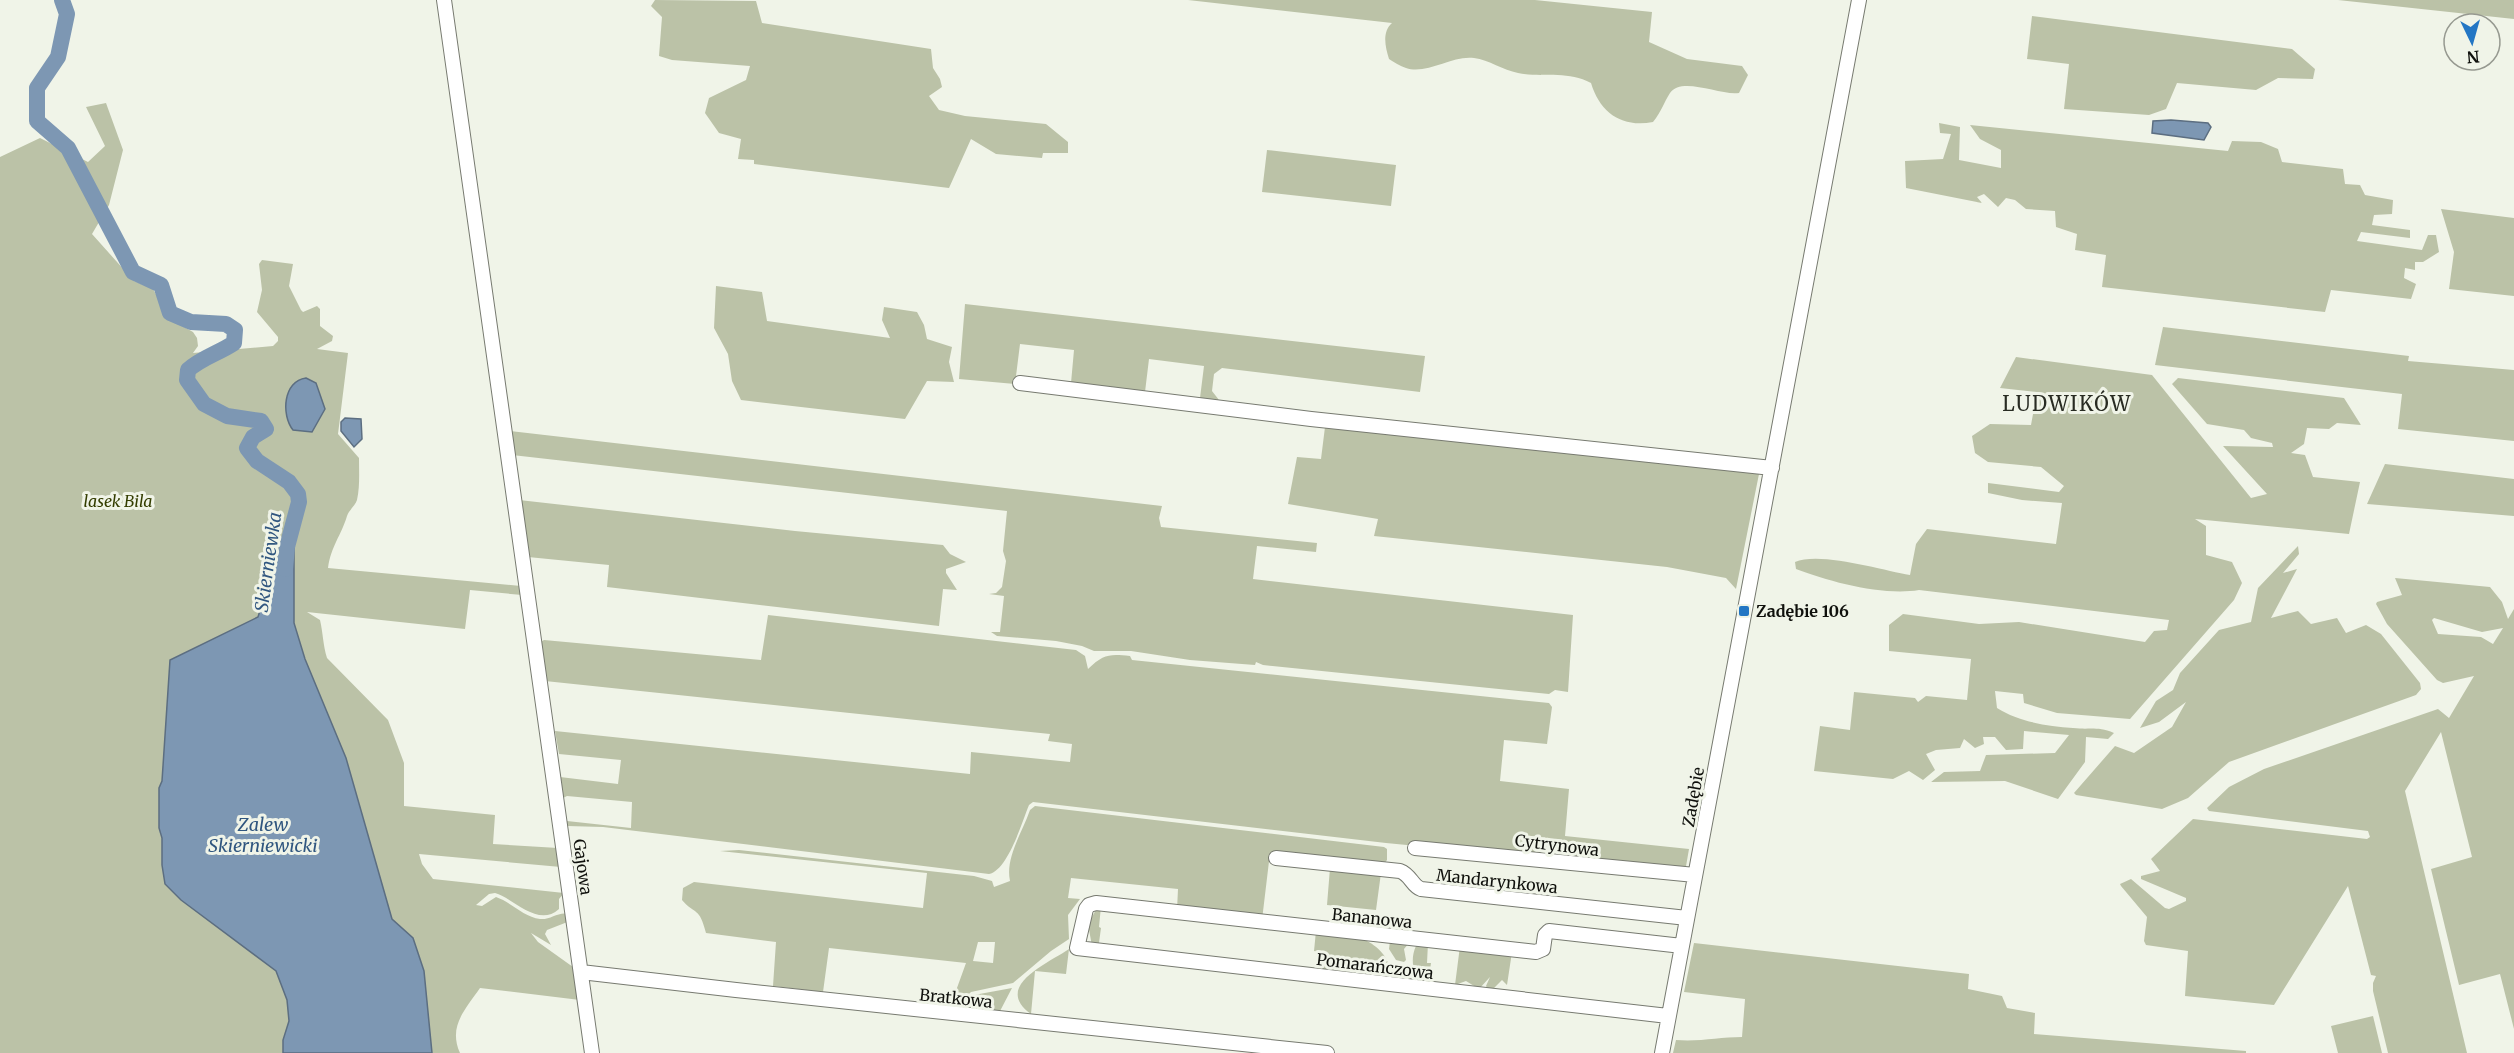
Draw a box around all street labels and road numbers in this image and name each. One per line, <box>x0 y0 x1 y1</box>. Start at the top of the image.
street label: Zadębie <box>1678 766 1708 828</box>
street label: Cytrynowa <box>1514 830 1601 860</box>
street label: Gajowa <box>569 838 597 897</box>
street label: Mandarynkowa <box>1435 865 1559 897</box>
street label: Bananowa <box>1331 904 1414 932</box>
street label: Pomarańczowa <box>1315 949 1435 983</box>
street label: Bratkowa <box>918 984 994 1012</box>

